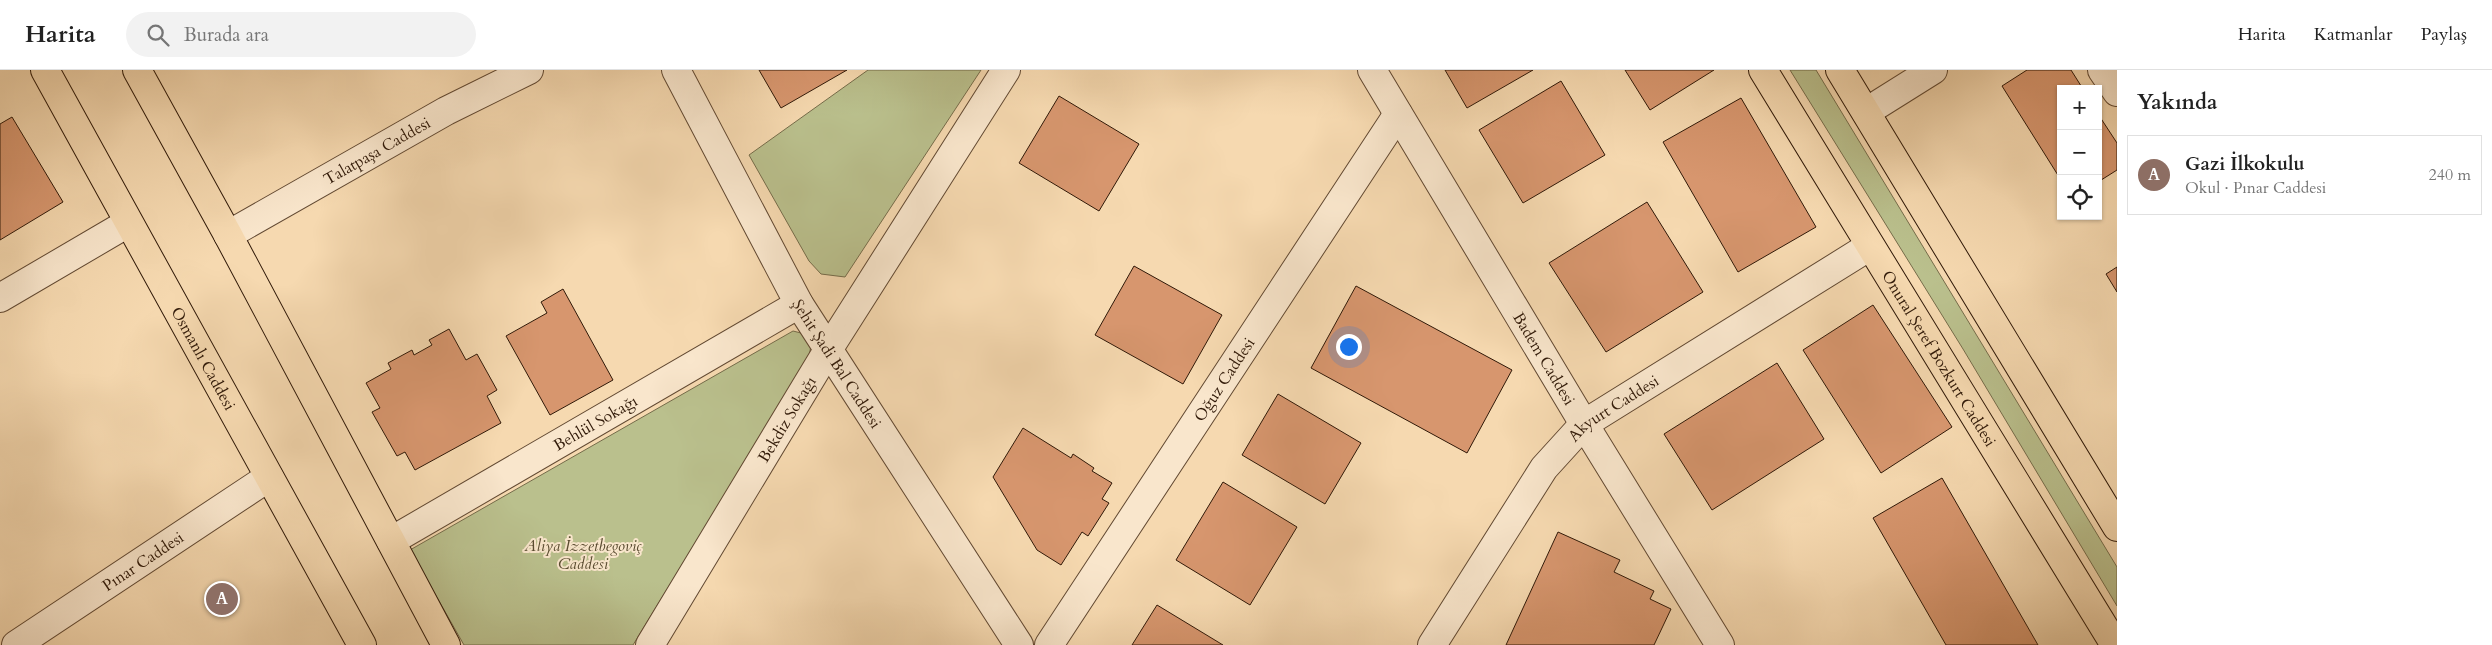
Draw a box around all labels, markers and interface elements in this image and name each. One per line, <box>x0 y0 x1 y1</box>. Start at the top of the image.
search box <box>126 12 476 57</box>
text: Harita <box>25 18 96 51</box>
icon: search <box>144 21 172 49</box>
text: Burada ara <box>184 22 269 48</box>
text: Harita <box>2238 22 2286 47</box>
text: Katmanlar <box>2314 22 2393 47</box>
text: Paylaş <box>2421 22 2467 47</box>
map controls <box>2057 85 2102 220</box>
button: + <box>2057 85 2102 130</box>
text: Yakında <box>2137 88 2217 117</box>
street label: Talatpaşa Caddesi <box>320 112 435 191</box>
button: − <box>2057 130 2102 175</box>
text: Gazi İlkokulu <box>2185 151 2305 177</box>
text: A <box>2148 164 2160 186</box>
text: 240 m <box>2429 164 2471 186</box>
button: locate <box>2057 175 2102 220</box>
text: Okul · Pınar Caddesi <box>2185 177 2326 199</box>
street label: Onural Şeref Bozkurt Caddesi <box>1876 267 2001 452</box>
street label: Şehit Şadi Bal Caddesi <box>786 296 887 433</box>
street label: Osmanlı Caddesi <box>166 303 241 415</box>
street label: Badem Caddesi <box>1507 308 1580 410</box>
street label: Oğuz Caddesi <box>1189 333 1260 426</box>
your location <box>1336 334 1362 360</box>
street label: Akyurt Caddesi <box>1563 370 1664 447</box>
street label: Bekdiz Sokağı <box>753 372 822 467</box>
street label: Behlül Sokağı <box>550 390 642 456</box>
street label: Pınar Caddesi <box>98 526 189 597</box>
park label: Aliya İzzetbegoviç Caddesi <box>523 535 642 575</box>
pin: A <box>206 580 238 618</box>

